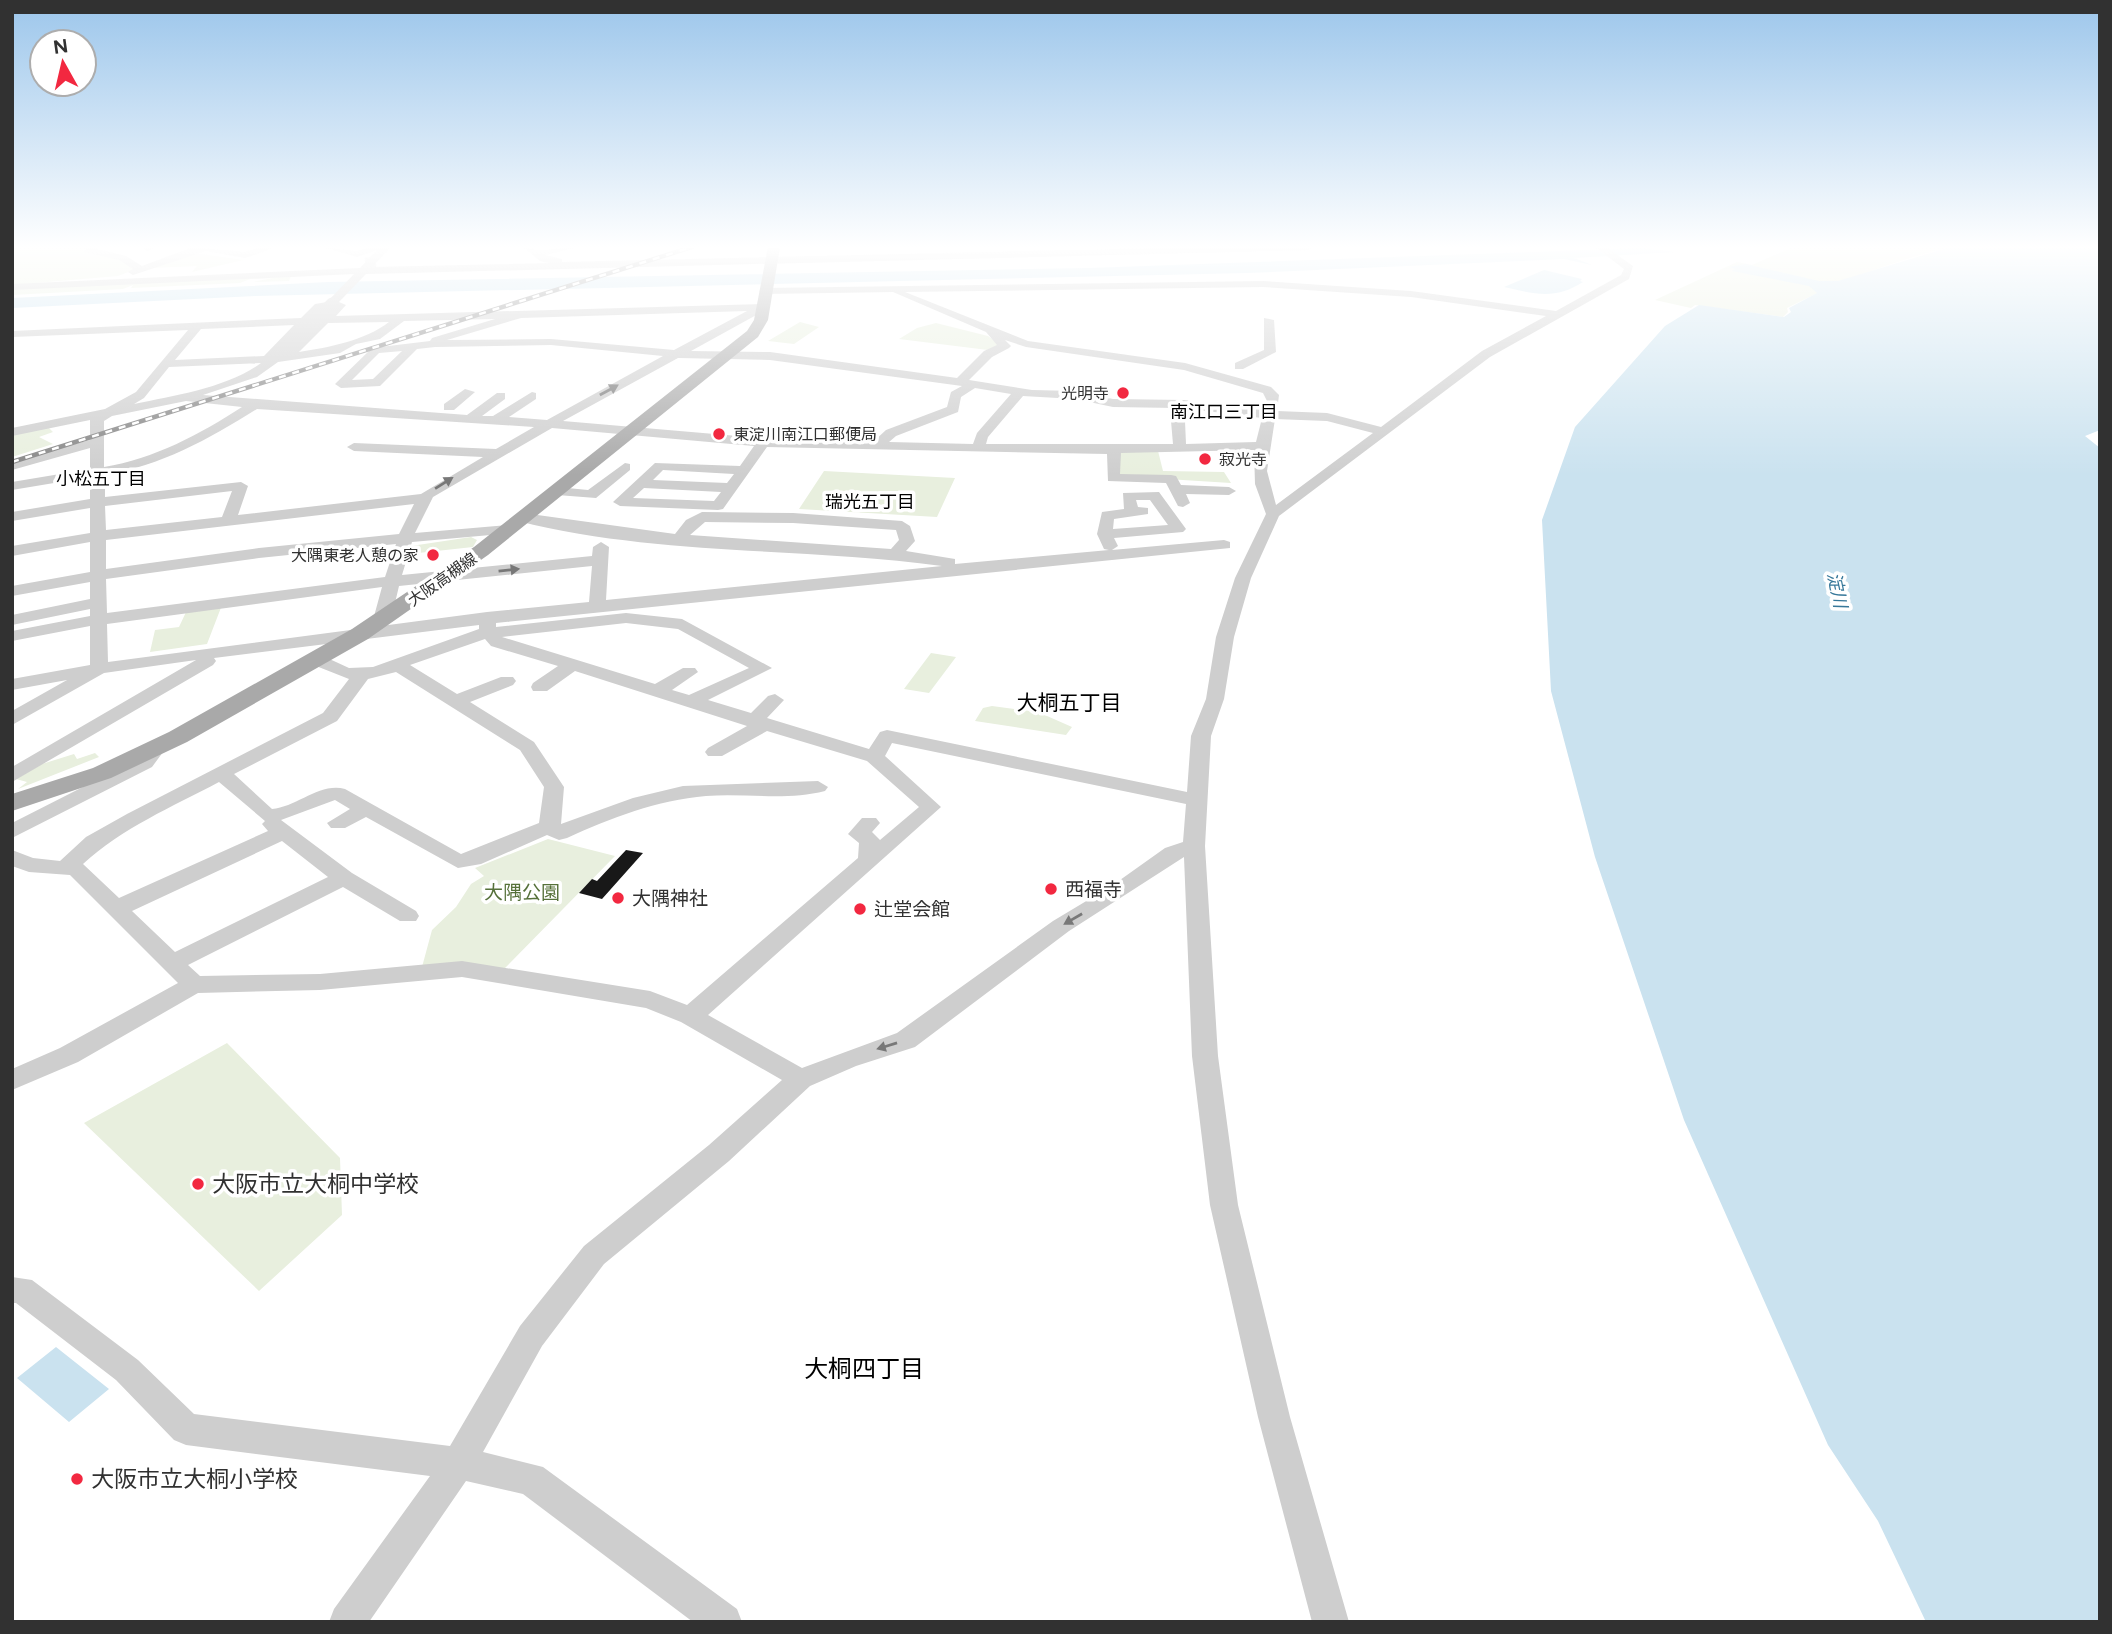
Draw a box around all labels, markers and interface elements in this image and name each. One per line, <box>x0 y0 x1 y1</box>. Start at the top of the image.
north arrow <box>28 28 98 98</box>
text: N <box>52 34 70 59</box>
one-way arrow <box>599 384 619 396</box>
place label: 光明寺 <box>1061 384 1109 403</box>
marker: 光明寺 <box>1115 385 1131 401</box>
district label: 南江口三丁目 <box>1170 401 1278 423</box>
place label: 東淀川南江口郵便局 <box>733 425 877 444</box>
marker: 東淀川南江口郵便局 <box>711 426 727 442</box>
place label: 寂光寺 <box>1219 450 1267 469</box>
marker: 寂光寺 <box>1197 451 1213 467</box>
district label: 小松五丁目 <box>56 468 146 490</box>
one-way arrow <box>434 477 454 490</box>
district label: 瑞光五丁目 <box>825 491 915 513</box>
place label: 大隅東老人憩の家 <box>291 546 419 565</box>
marker: 大隅東老人憩の家 <box>425 547 441 563</box>
street label: 大阪高槻線 <box>404 549 481 610</box>
one-way arrow <box>498 564 520 575</box>
water label: 淀川 <box>1822 570 1852 612</box>
district label: 大桐五丁目 <box>1017 690 1122 715</box>
place label: 西福寺 <box>1065 878 1122 901</box>
park label: 大隅公園 <box>484 881 560 904</box>
marker: 西福寺 <box>1043 881 1059 897</box>
place label: 大隅神社 <box>632 887 708 910</box>
marker: 大隅神社 <box>610 890 626 906</box>
place label: 辻堂会館 <box>874 898 950 921</box>
marker: 辻堂会館 <box>852 901 868 917</box>
one-way arrow <box>1064 912 1083 925</box>
one-way arrow <box>876 1042 897 1052</box>
place label: 大阪市立大桐中学校 <box>212 1170 419 1198</box>
marker: 大阪市立大桐中学校 <box>190 1176 206 1192</box>
district label: 大桐四丁目 <box>804 1354 924 1383</box>
place label: 大阪市立大桐小学校 <box>91 1465 298 1493</box>
marker: 大阪市立大桐小学校 <box>69 1471 85 1487</box>

